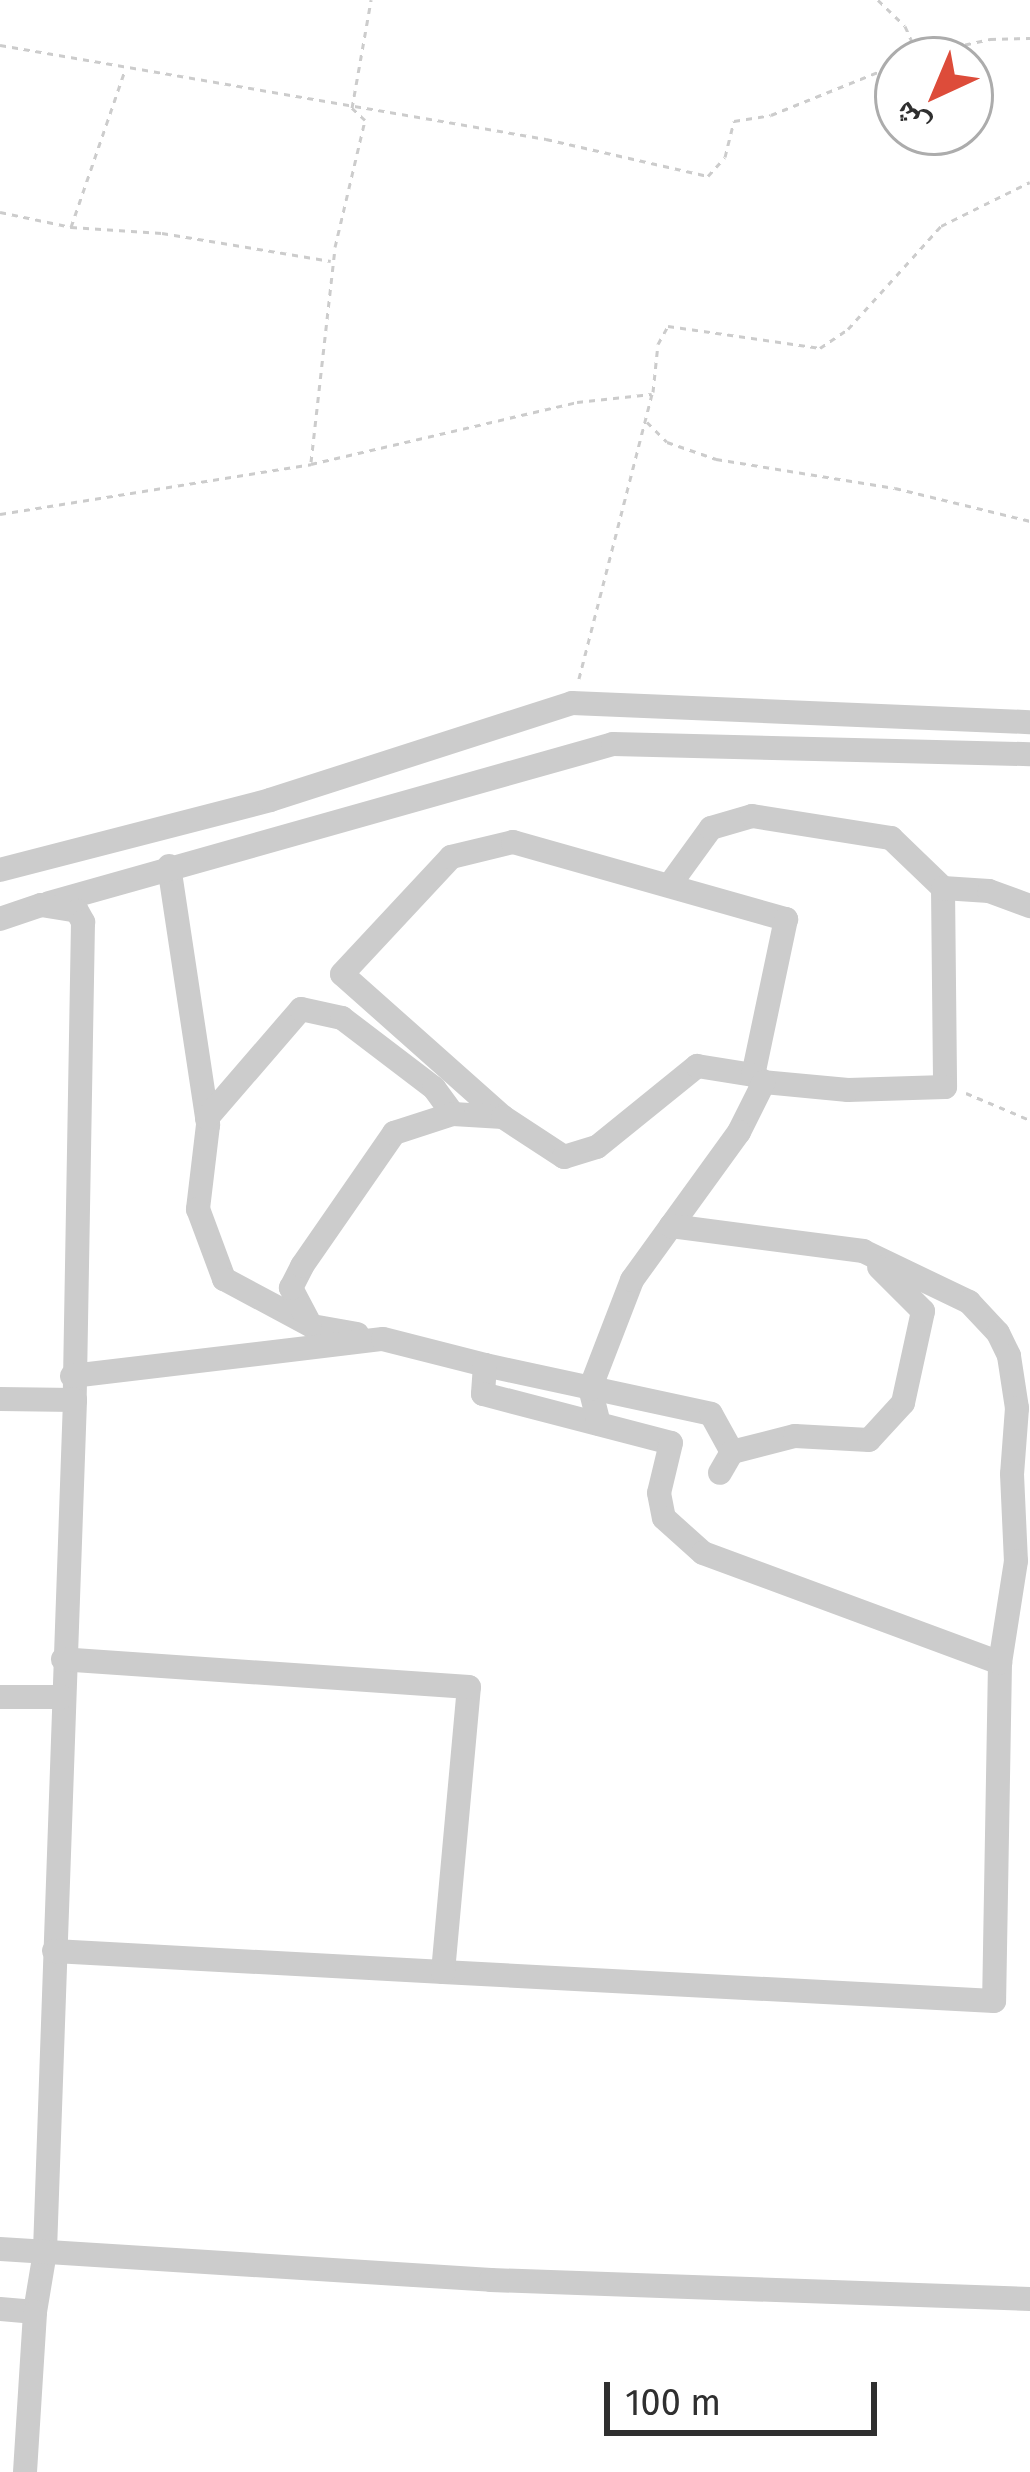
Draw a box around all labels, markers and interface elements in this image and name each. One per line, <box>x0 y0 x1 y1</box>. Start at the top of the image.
north arrow <box>874 36 994 156</box>
text: ش <box>885 93 938 146</box>
scale bar <box>610 2358 883 2432</box>
text: 100 m <box>625 2381 721 2425</box>

